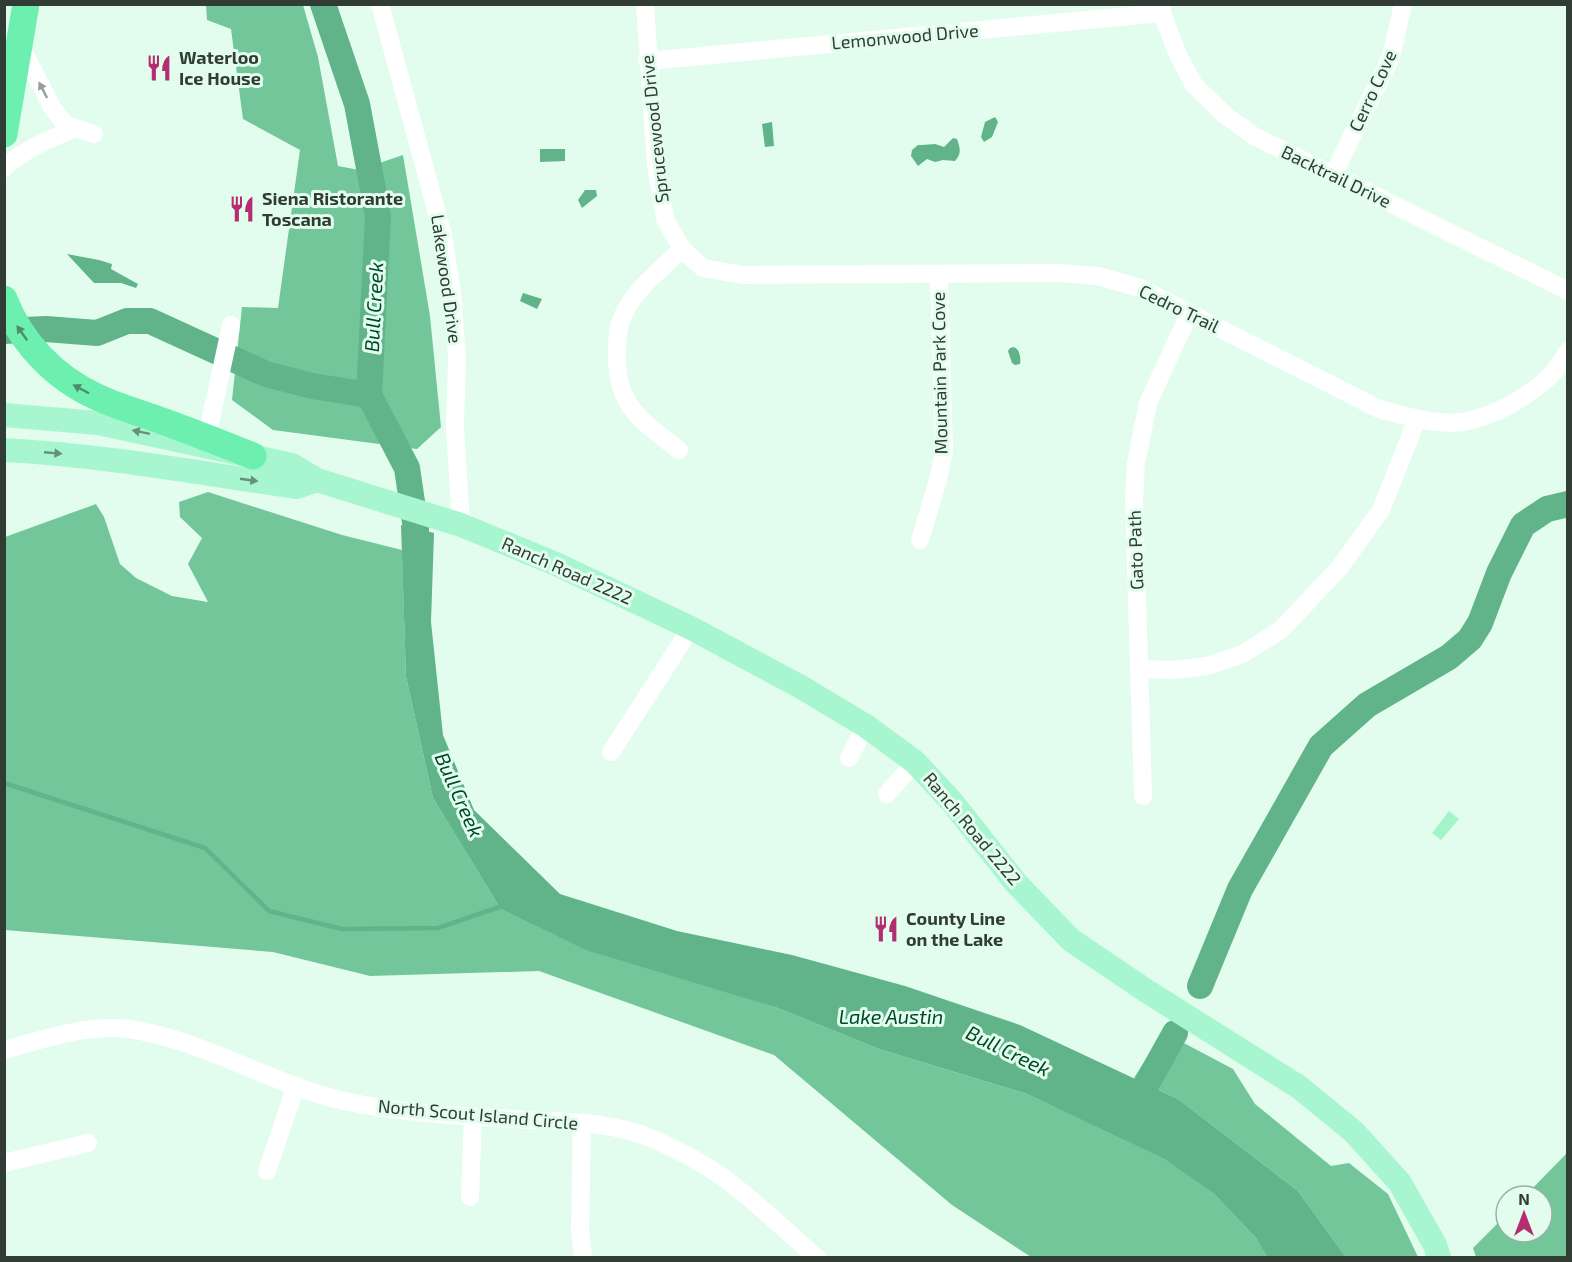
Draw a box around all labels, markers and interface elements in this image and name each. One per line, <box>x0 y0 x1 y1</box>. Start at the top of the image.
street label: Lemonwood Drive <box>830 19 979 53</box>
place label: Waterloo Ice House <box>179 46 261 89</box>
street label: Cerro Cove <box>1344 46 1401 135</box>
restaurant icon: Waterloo Ice House <box>144 53 174 83</box>
street label: Sprucewood Drive <box>635 54 673 204</box>
one-way arrow <box>38 82 48 99</box>
street label: Backtrail Drive <box>1278 140 1395 212</box>
place label: Siena Ristorante Toscana <box>262 187 403 230</box>
restaurant icon: Siena Ristorante Toscana <box>227 194 257 224</box>
street label: Lakewood Drive <box>427 213 467 345</box>
water label: Bull Creek <box>359 261 387 353</box>
street label: Cedro Trail <box>1136 279 1224 337</box>
street label: Mountain Park Cove <box>927 292 951 454</box>
one-way arrow <box>17 325 28 341</box>
one-way arrow <box>72 384 89 394</box>
one-way arrow <box>131 427 150 436</box>
one-way arrow <box>44 448 63 458</box>
one-way arrow <box>240 476 259 485</box>
street label: Gato Path <box>1123 510 1147 590</box>
street label: Ranch Road 2222 <box>499 531 636 609</box>
water label: Bull Creek <box>431 748 489 841</box>
street label: Ranch Road 2222 <box>919 767 1026 889</box>
place label: County Line on the Lake <box>906 907 1005 950</box>
restaurant icon: County Line on the Lake <box>871 914 901 944</box>
water label: Lake Austin <box>839 1004 943 1028</box>
water label: Bull Creek <box>963 1020 1054 1081</box>
street label: North Scout Island Circle <box>377 1094 579 1134</box>
north arrow <box>1494 1184 1554 1244</box>
text: N <box>1518 1189 1530 1208</box>

